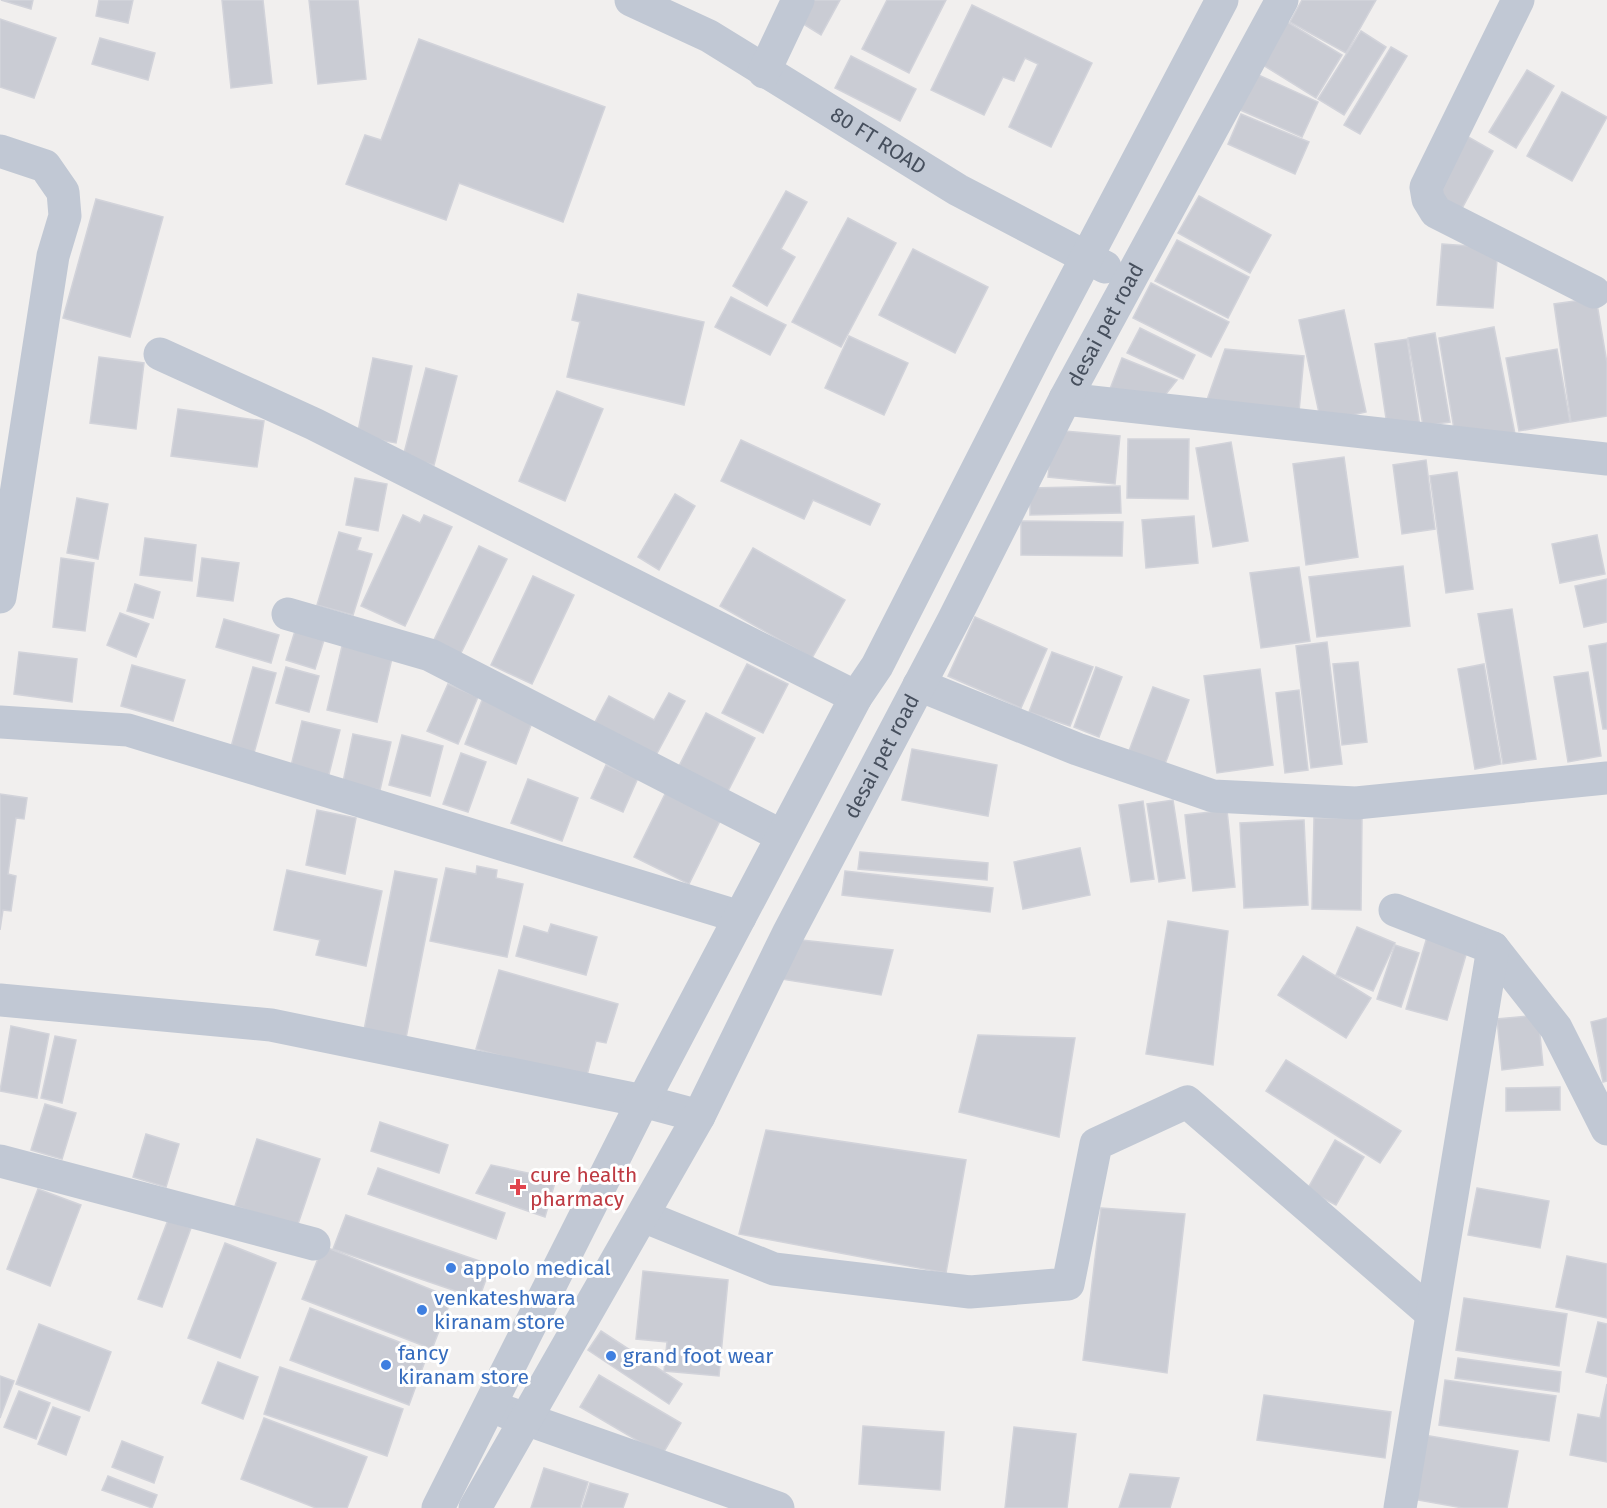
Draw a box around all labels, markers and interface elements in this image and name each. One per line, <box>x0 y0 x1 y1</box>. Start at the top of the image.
street label: 80 FT ROAD <box>826 101 931 180</box>
street label: desai pet road <box>1061 258 1150 391</box>
street label: desai pet road <box>838 690 925 823</box>
place label: cure health pharmacy <box>530 1162 637 1212</box>
marker: cure health pharmacy <box>511 1180 525 1194</box>
place label: appolo medical <box>463 1255 611 1281</box>
marker: appolo medical <box>444 1261 458 1275</box>
place label: venkateshwara kiranam store <box>434 1285 576 1335</box>
marker: venkateshwara kiranam store <box>415 1303 429 1317</box>
place label: fancy kiranam store <box>398 1340 529 1390</box>
place label: grand foot wear <box>623 1343 773 1369</box>
marker: grand foot wear <box>604 1349 618 1363</box>
marker: fancy kiranam store <box>379 1358 393 1372</box>

